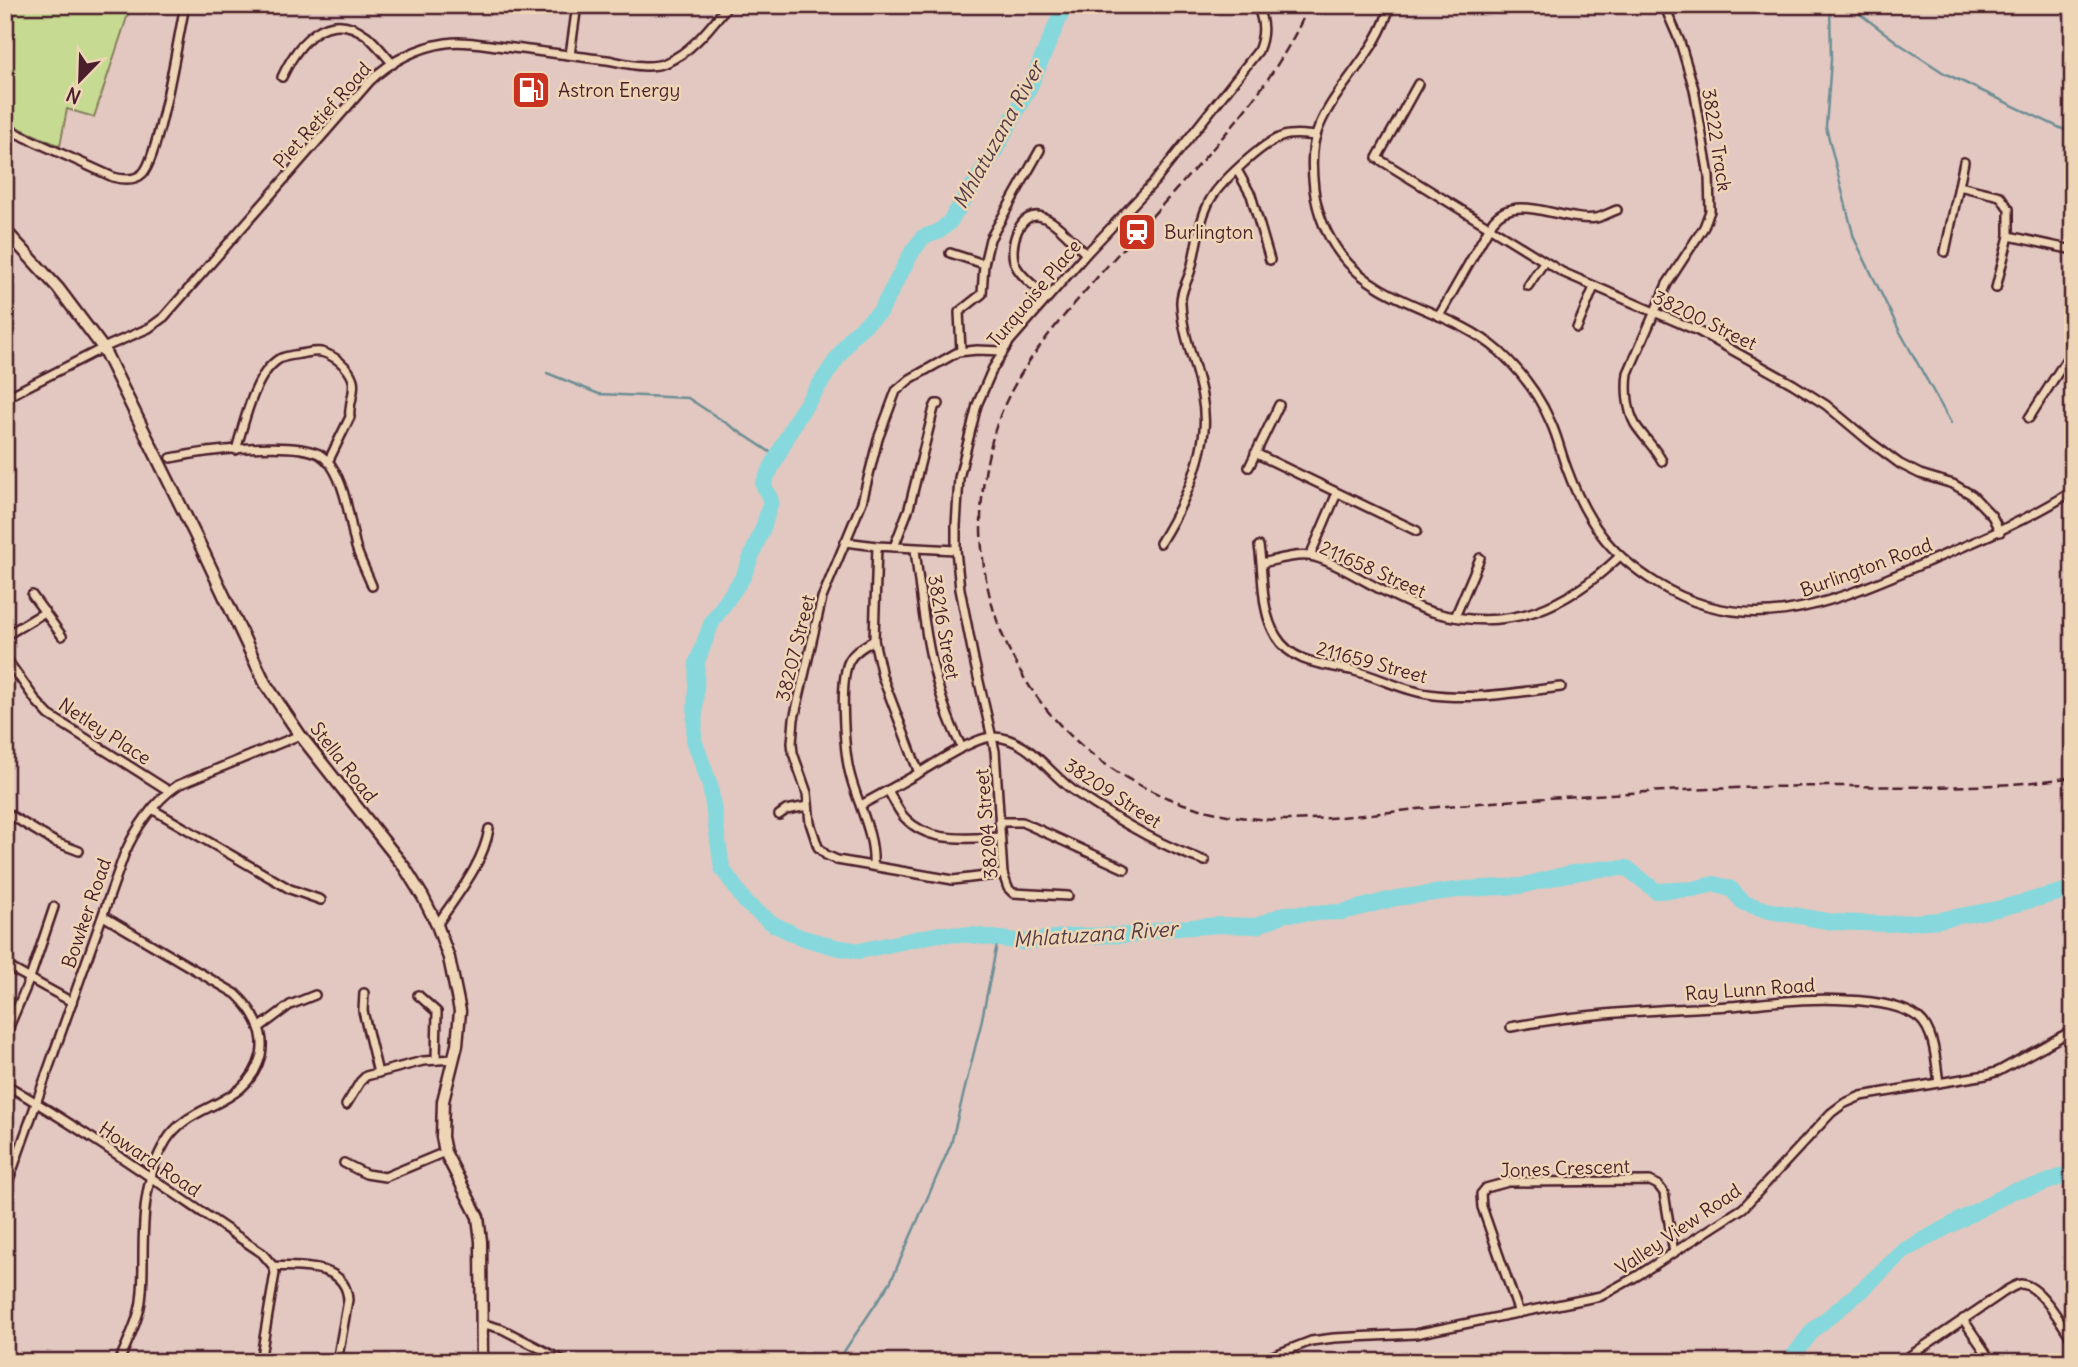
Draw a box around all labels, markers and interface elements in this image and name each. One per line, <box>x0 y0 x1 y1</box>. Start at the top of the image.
north arrow <box>46 46 116 116</box>
water label: Mhlatuzana River <box>946 54 1051 213</box>
street label: Piet Retief Road <box>268 57 376 173</box>
fuel station icon: Astron Energy <box>510 69 552 111</box>
place label: Astron Energy <box>558 78 680 102</box>
text: N <box>63 82 84 109</box>
street label: 38222 Track <box>1697 87 1737 193</box>
station icon: Burlington <box>1116 211 1158 253</box>
place label: Burlington <box>1164 220 1254 244</box>
street label: Turquoise Place <box>982 234 1086 352</box>
street label: 38200 Street <box>1649 285 1761 355</box>
street label: Burlington Road <box>1797 532 1935 602</box>
street label: 211658 Street <box>1316 535 1430 603</box>
street label: 38216 Street <box>923 573 965 681</box>
street label: 38207 Street <box>770 592 820 704</box>
street label: 211659 Street <box>1314 636 1430 688</box>
street label: Netley Place <box>54 692 156 770</box>
street label: Stella Road <box>305 717 383 807</box>
street label: 38209 Street <box>1060 753 1166 833</box>
street label: 38204 Street <box>969 768 1003 880</box>
street label: Bowker Road <box>56 855 116 971</box>
water label: Mhlatuzana River <box>1012 915 1180 953</box>
street label: Ray Lunn Road <box>1684 972 1816 1006</box>
street label: Howard Road <box>94 1116 206 1202</box>
street label: Jones Crescent <box>1500 1154 1630 1182</box>
street label: Valley View Road <box>1611 1178 1745 1280</box>

